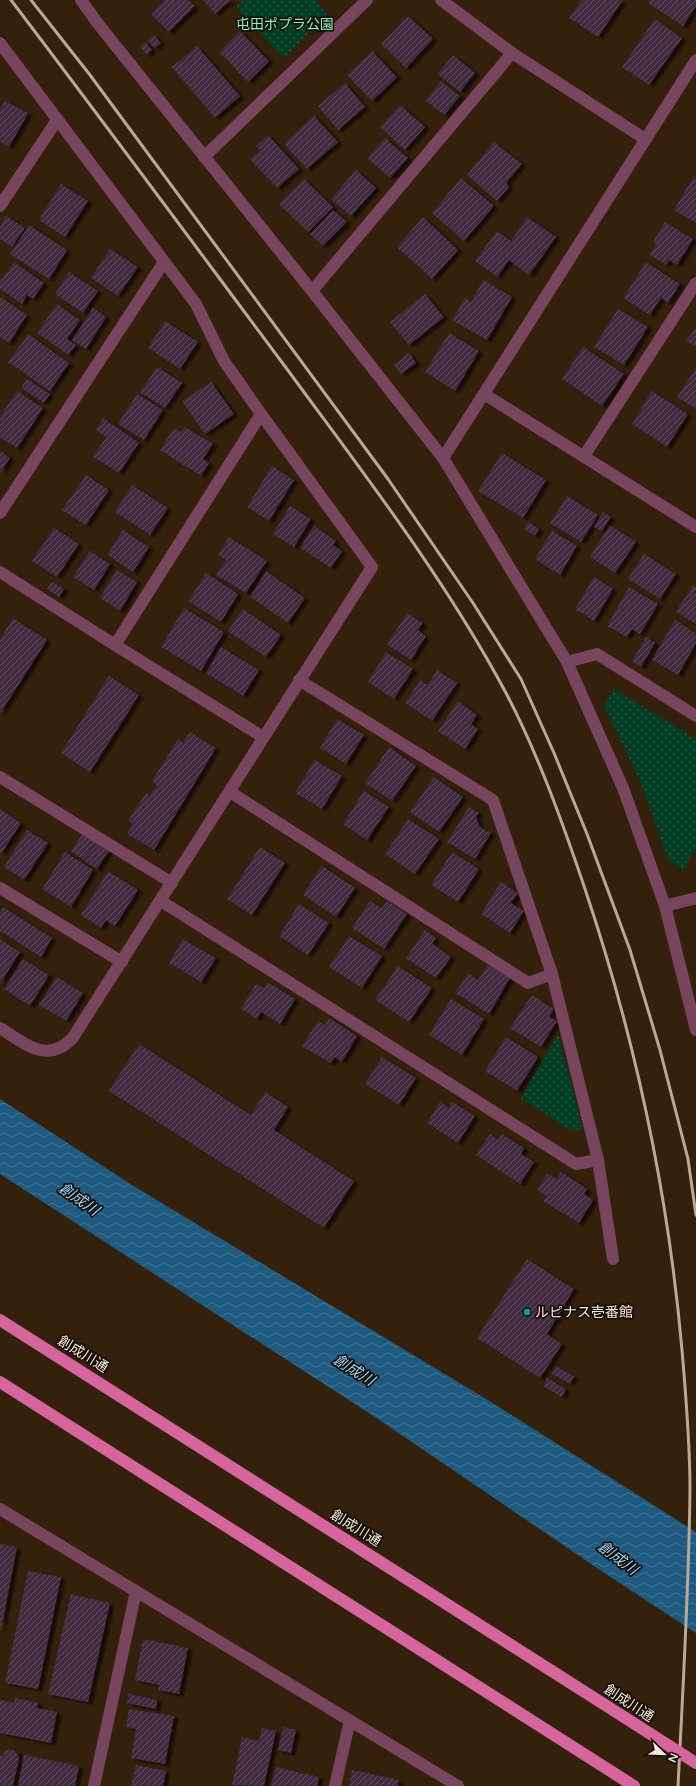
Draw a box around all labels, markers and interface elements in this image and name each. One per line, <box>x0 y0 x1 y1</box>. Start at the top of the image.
park label: 屯田ポプラ公園 <box>236 16 334 33</box>
water label: 創成川 <box>55 1179 104 1220</box>
place label: ルピナス壱番館 <box>535 1304 633 1321</box>
marker: ルピナス壱番館 <box>522 1307 532 1317</box>
street label: 創成川通 <box>55 1332 111 1376</box>
water label: 創成川 <box>330 1350 380 1391</box>
street label: 創成川通 <box>328 1506 384 1550</box>
water label: 創成川 <box>595 1537 643 1580</box>
street label: 創成川通 <box>601 1681 657 1725</box>
north arrow <box>644 1734 684 1774</box>
text: N <box>665 1751 680 1764</box>

